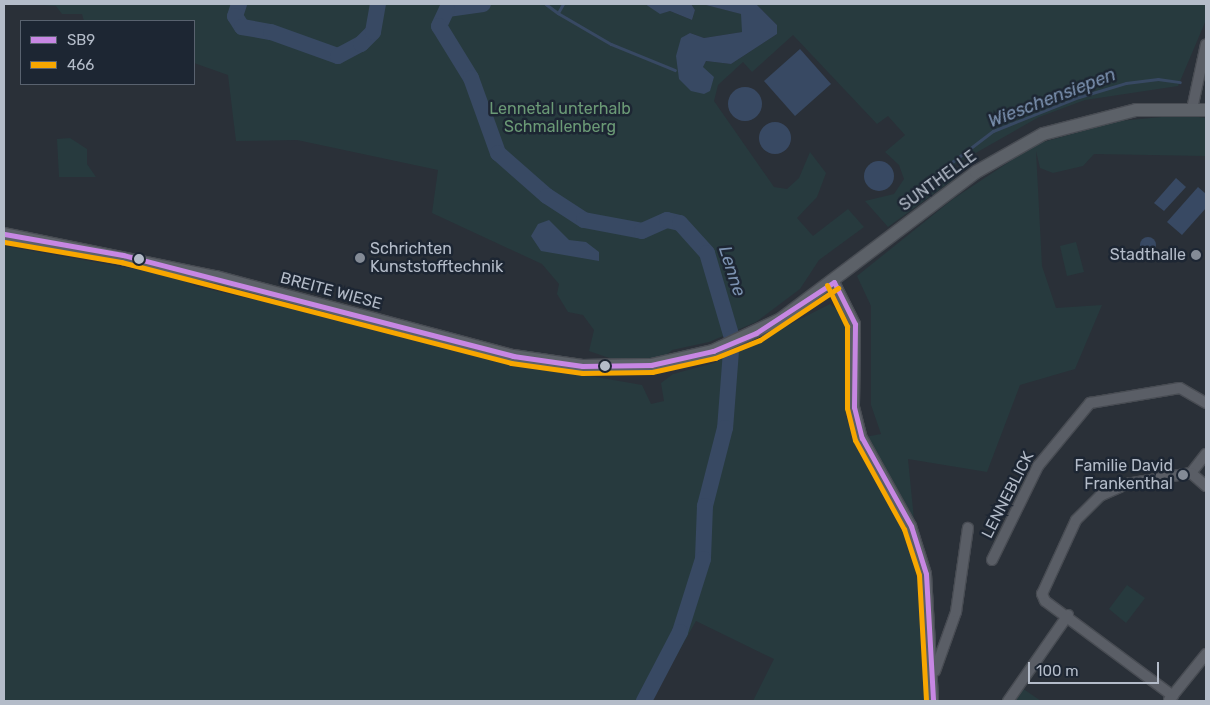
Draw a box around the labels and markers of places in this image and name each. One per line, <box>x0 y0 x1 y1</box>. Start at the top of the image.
place label: Schrichten Kunststofftechnik <box>370 239 503 277</box>
place label: Stadthalle <box>1110 245 1186 265</box>
marker: Stadthalle <box>1190 249 1202 261</box>
marker: Schrichten Kunststofftechnik <box>354 252 366 264</box>
unlabelled marker <box>134 254 144 264</box>
unlabelled marker <box>600 361 610 371</box>
place label: Familie David Frankenthal <box>1075 456 1173 494</box>
marker: Familie David Frankenthal <box>1177 469 1189 481</box>

